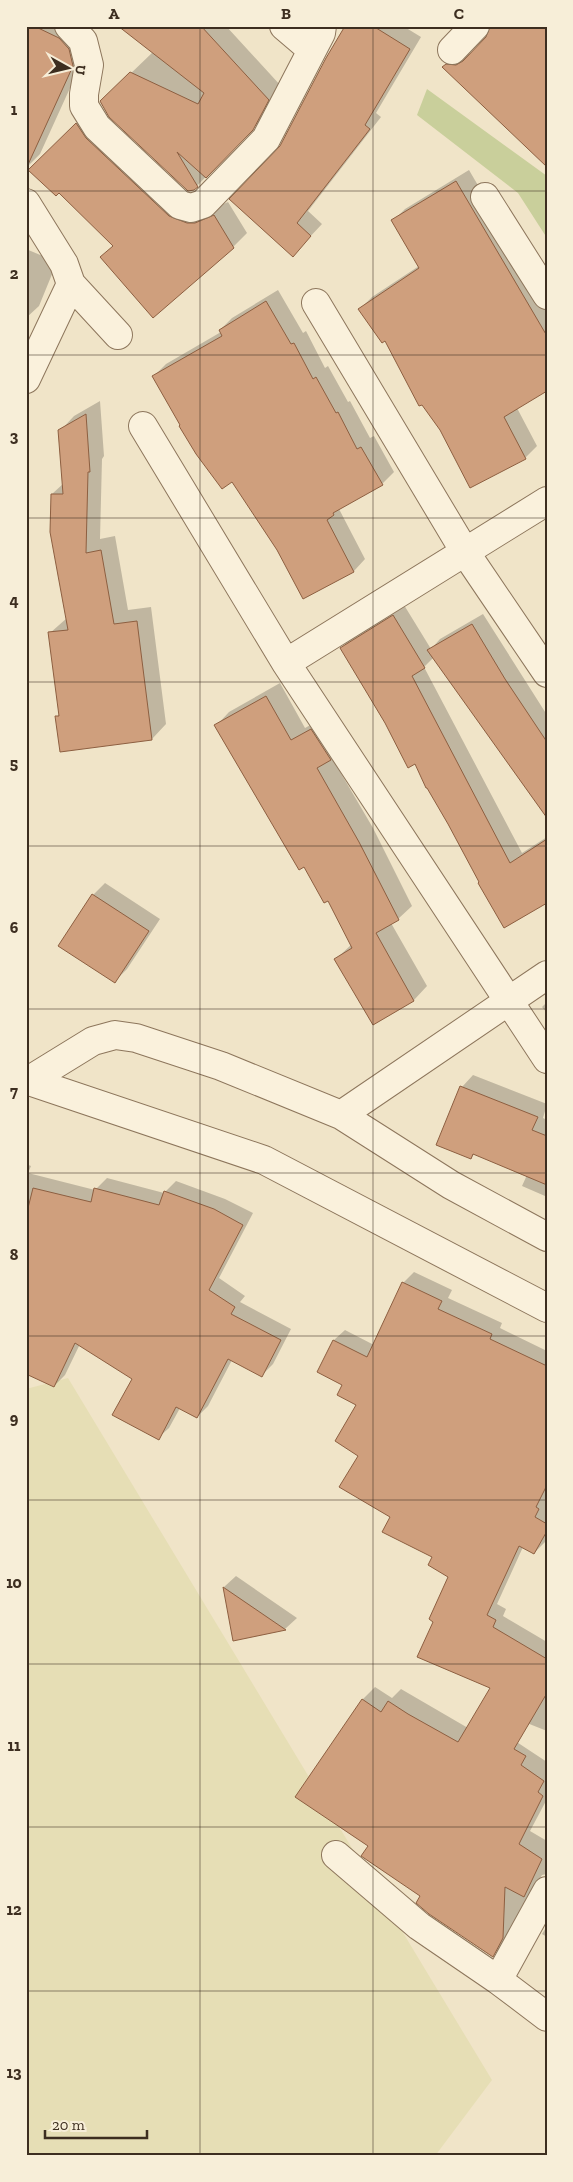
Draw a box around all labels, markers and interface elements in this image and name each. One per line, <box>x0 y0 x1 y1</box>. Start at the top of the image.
text: A <box>109 4 120 23</box>
text: B <box>281 4 291 23</box>
text: C <box>454 4 464 23</box>
north arrow <box>42 42 92 92</box>
text: U <box>71 64 89 76</box>
text: 1 <box>11 100 18 119</box>
text: 2 <box>10 264 19 283</box>
text: 3 <box>10 427 19 446</box>
text: 4 <box>9 591 19 610</box>
text: 5 <box>10 754 18 773</box>
text: 6 <box>10 918 19 937</box>
text: 7 <box>10 1082 18 1101</box>
text: 8 <box>10 1245 19 1264</box>
text: 9 <box>10 1409 19 1428</box>
text: 10 <box>6 1573 22 1592</box>
text: 11 <box>8 1736 21 1755</box>
text: 12 <box>6 1900 22 1919</box>
text: 13 <box>7 2063 22 2082</box>
scale bar <box>45 2107 148 2139</box>
text: 20 m <box>52 2116 85 2134</box>

